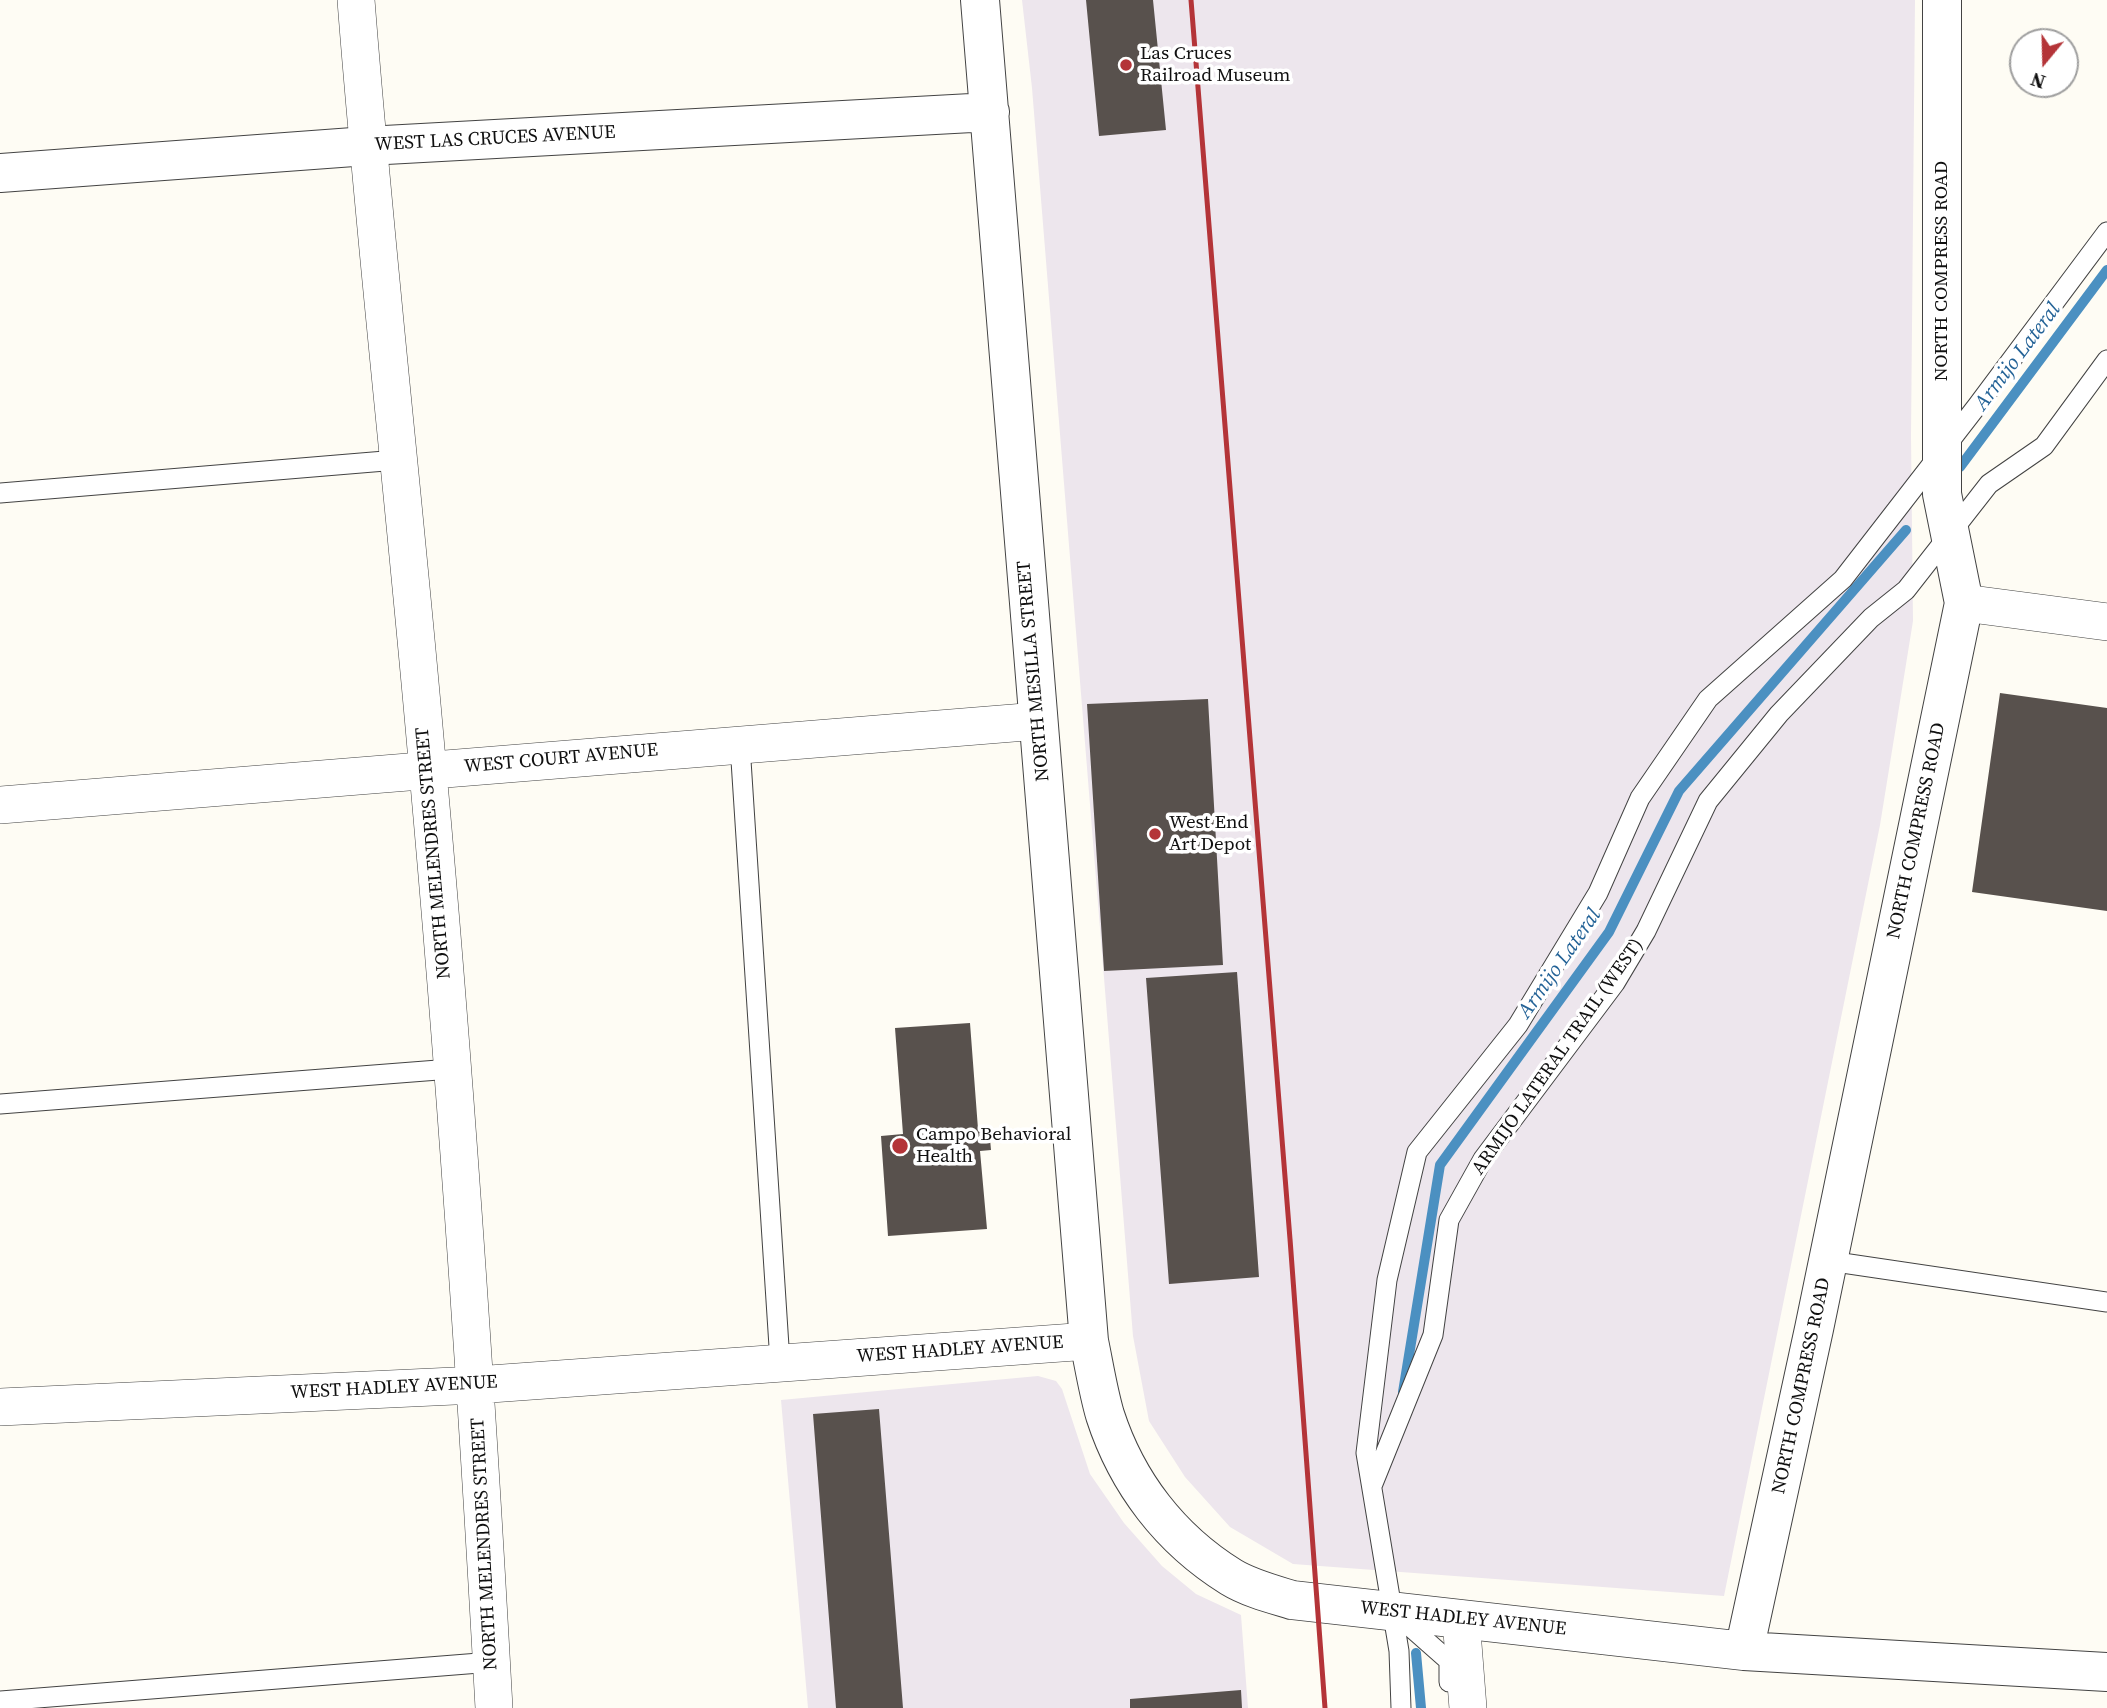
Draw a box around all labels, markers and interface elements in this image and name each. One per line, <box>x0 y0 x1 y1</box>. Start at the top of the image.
north arrow <box>2009 28 2079 98</box>
place label: Las Cruces Railroad Museum <box>1140 43 1290 87</box>
marker: Las Cruces Railroad Museum <box>1118 57 1134 73</box>
text: N <box>2027 66 2049 96</box>
street label: WEST LAS CRUCES AVENUE <box>374 121 616 157</box>
street label: NORTH COMPRESS ROAD <box>1931 161 1953 381</box>
water label: Armijo Lateral <box>1969 298 2067 416</box>
street label: NORTH MESILLA STREET <box>1013 560 1055 782</box>
street label: NORTH COMPRESS ROAD <box>1883 721 1951 941</box>
street label: NORTH MELENDRES STREET <box>412 726 456 980</box>
street label: WEST COURT AVENUE <box>463 739 659 779</box>
place label: West End Art Depot <box>1169 812 1251 856</box>
marker: West End Art Depot <box>1147 826 1163 842</box>
water label: Armijo Lateral <box>1513 904 1607 1024</box>
street label: ARMIJO LATERAL TRAIL (WEST) <box>1467 935 1649 1179</box>
place label: Campo Behavioral Health <box>916 1124 1071 1168</box>
marker: Campo Behavioral Health <box>890 1136 910 1156</box>
street label: NORTH COMPRESS ROAD <box>1768 1276 1836 1496</box>
street label: WEST HADLEY AVENUE <box>856 1331 1064 1369</box>
street label: WEST HADLEY AVENUE <box>290 1371 498 1405</box>
street label: NORTH MELENDRES STREET <box>467 1417 503 1671</box>
street label: WEST HADLEY AVENUE <box>1359 1597 1567 1641</box>

